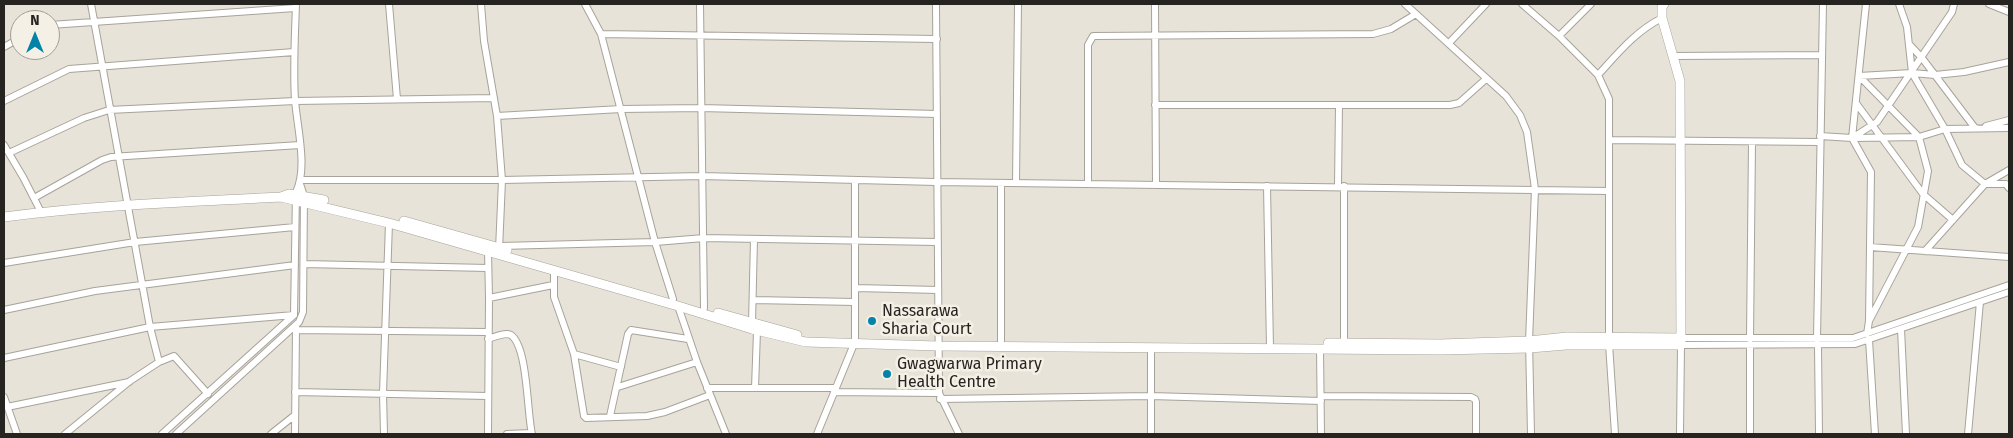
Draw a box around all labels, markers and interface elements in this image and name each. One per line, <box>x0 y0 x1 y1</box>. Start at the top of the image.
north arrow <box>10 10 60 60</box>
text: N <box>30 12 40 29</box>
place label: Nassarawa Sharia Court <box>882 302 972 340</box>
marker: Nassarawa Sharia Court <box>866 315 878 327</box>
place label: Gwagwarwa Primary Health Centre <box>897 355 1042 393</box>
marker: Gwagwarwa Primary Health Centre <box>881 368 893 380</box>

